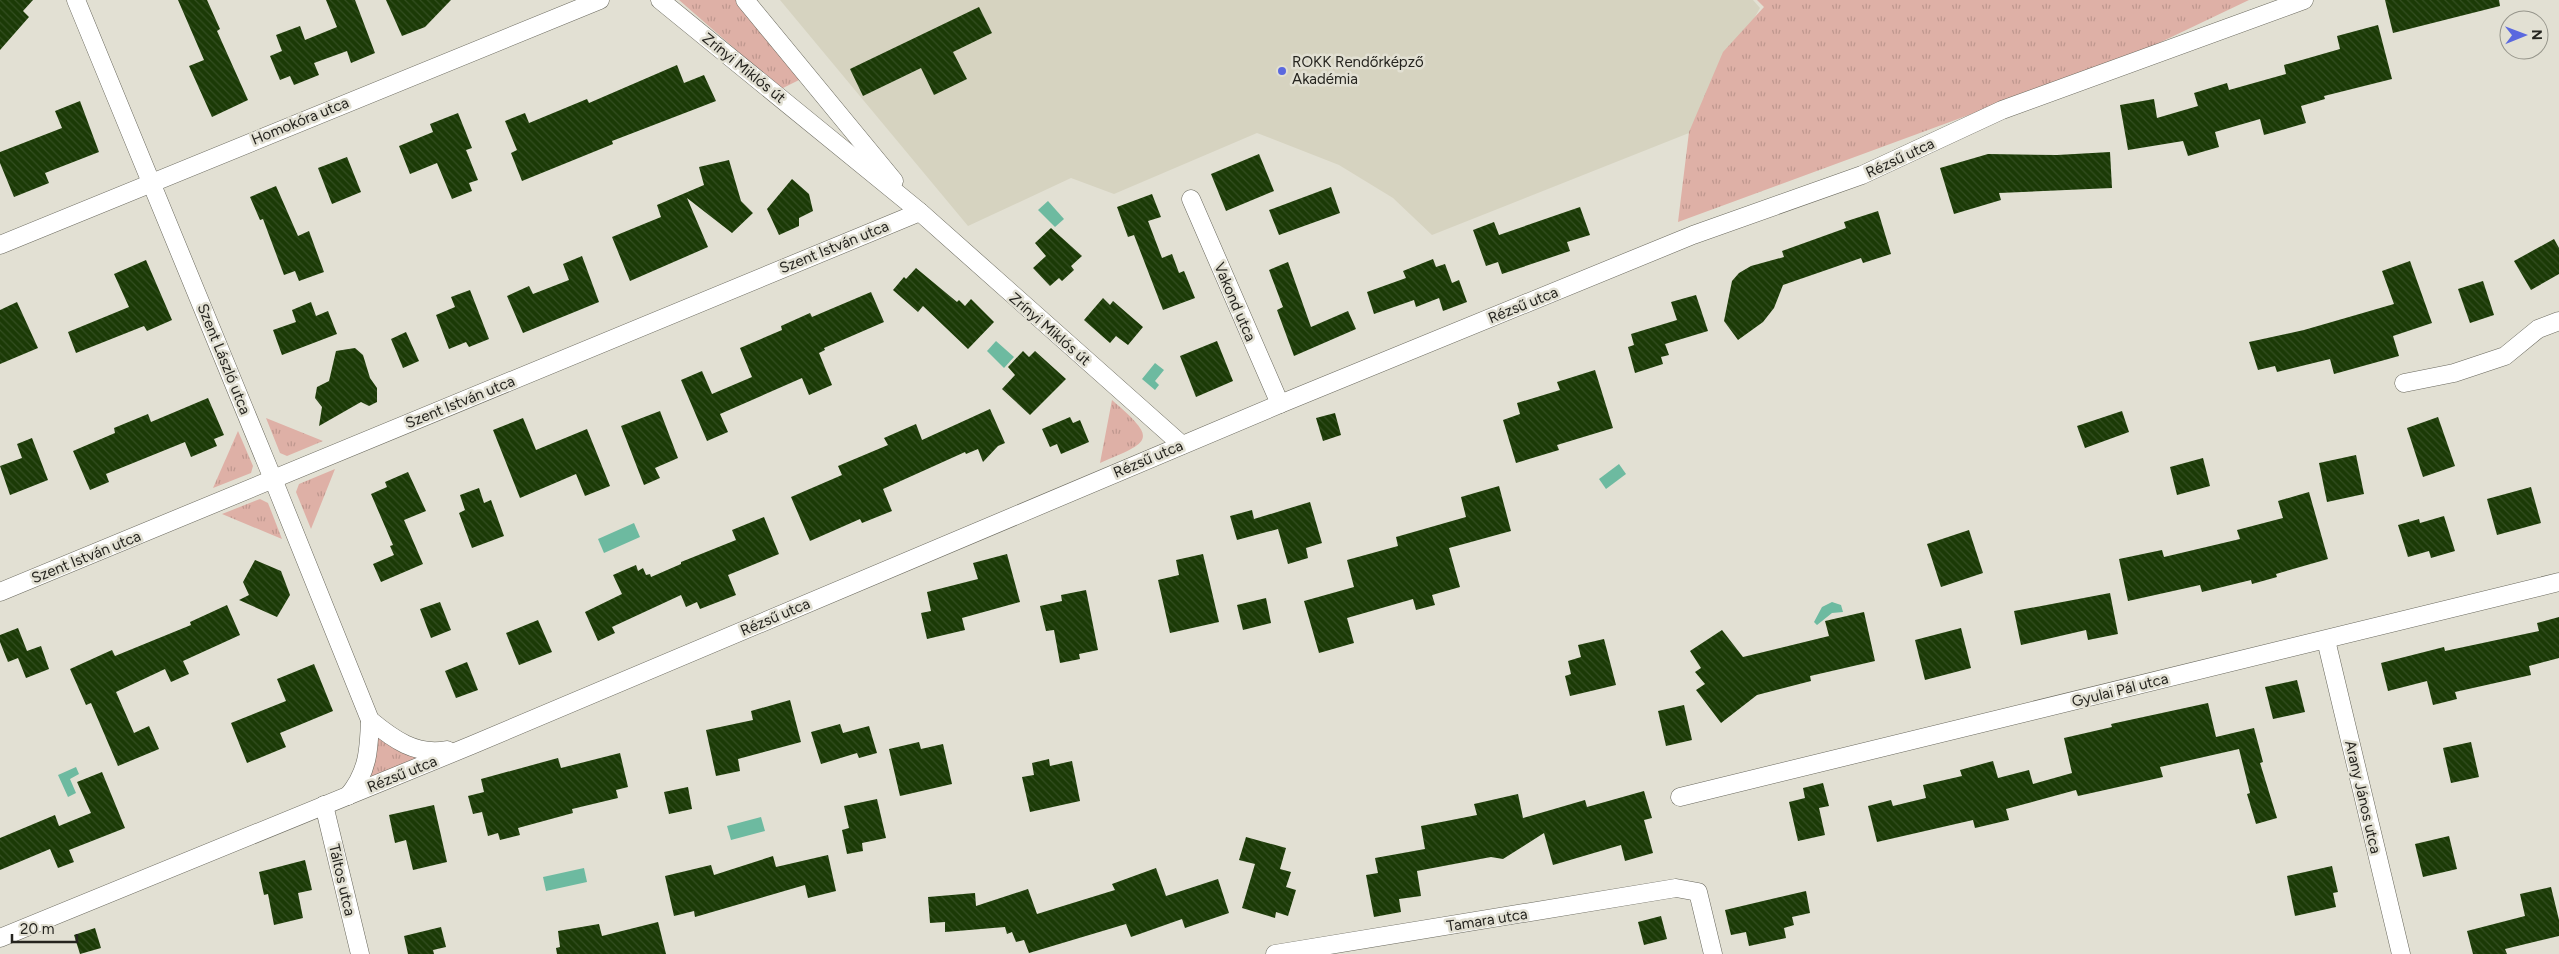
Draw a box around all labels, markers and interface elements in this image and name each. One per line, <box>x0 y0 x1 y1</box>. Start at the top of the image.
north arrow <box>2499 10 2549 60</box>
street label: Zrínyi Miklós út <box>699 29 789 107</box>
text: N <box>2528 29 2545 40</box>
place label: ROKK Rendőrképző Akadémia <box>1292 53 1424 88</box>
marker: ROKK Rendőrképző Akadémia <box>1276 65 1288 77</box>
street label: Homokóra utca <box>249 93 351 149</box>
street label: Rézsű utca <box>1863 134 1937 182</box>
street label: Szent István utca <box>777 217 891 277</box>
street label: Vakond utca <box>1210 260 1260 344</box>
street label: Rézsű utca <box>1485 283 1561 327</box>
street label: Zrínyi Miklós út <box>1006 289 1095 369</box>
street label: Szent László utca <box>194 301 254 417</box>
street label: Szent István utca <box>403 372 517 432</box>
street label: Rézsű utca <box>1111 436 1185 482</box>
street label: Szent István utca <box>29 527 143 587</box>
street label: Rézsű utca <box>738 594 812 640</box>
street label: Gyulai Pál utca <box>2070 669 2170 711</box>
street label: Arany János utca <box>2341 739 2385 855</box>
street label: Rézsű utca <box>364 752 440 796</box>
street label: Táltos utca <box>325 842 359 918</box>
street label: Tamara utca <box>1445 905 1529 935</box>
scale bar <box>12 912 78 944</box>
text: 20 m <box>20 920 54 938</box>

